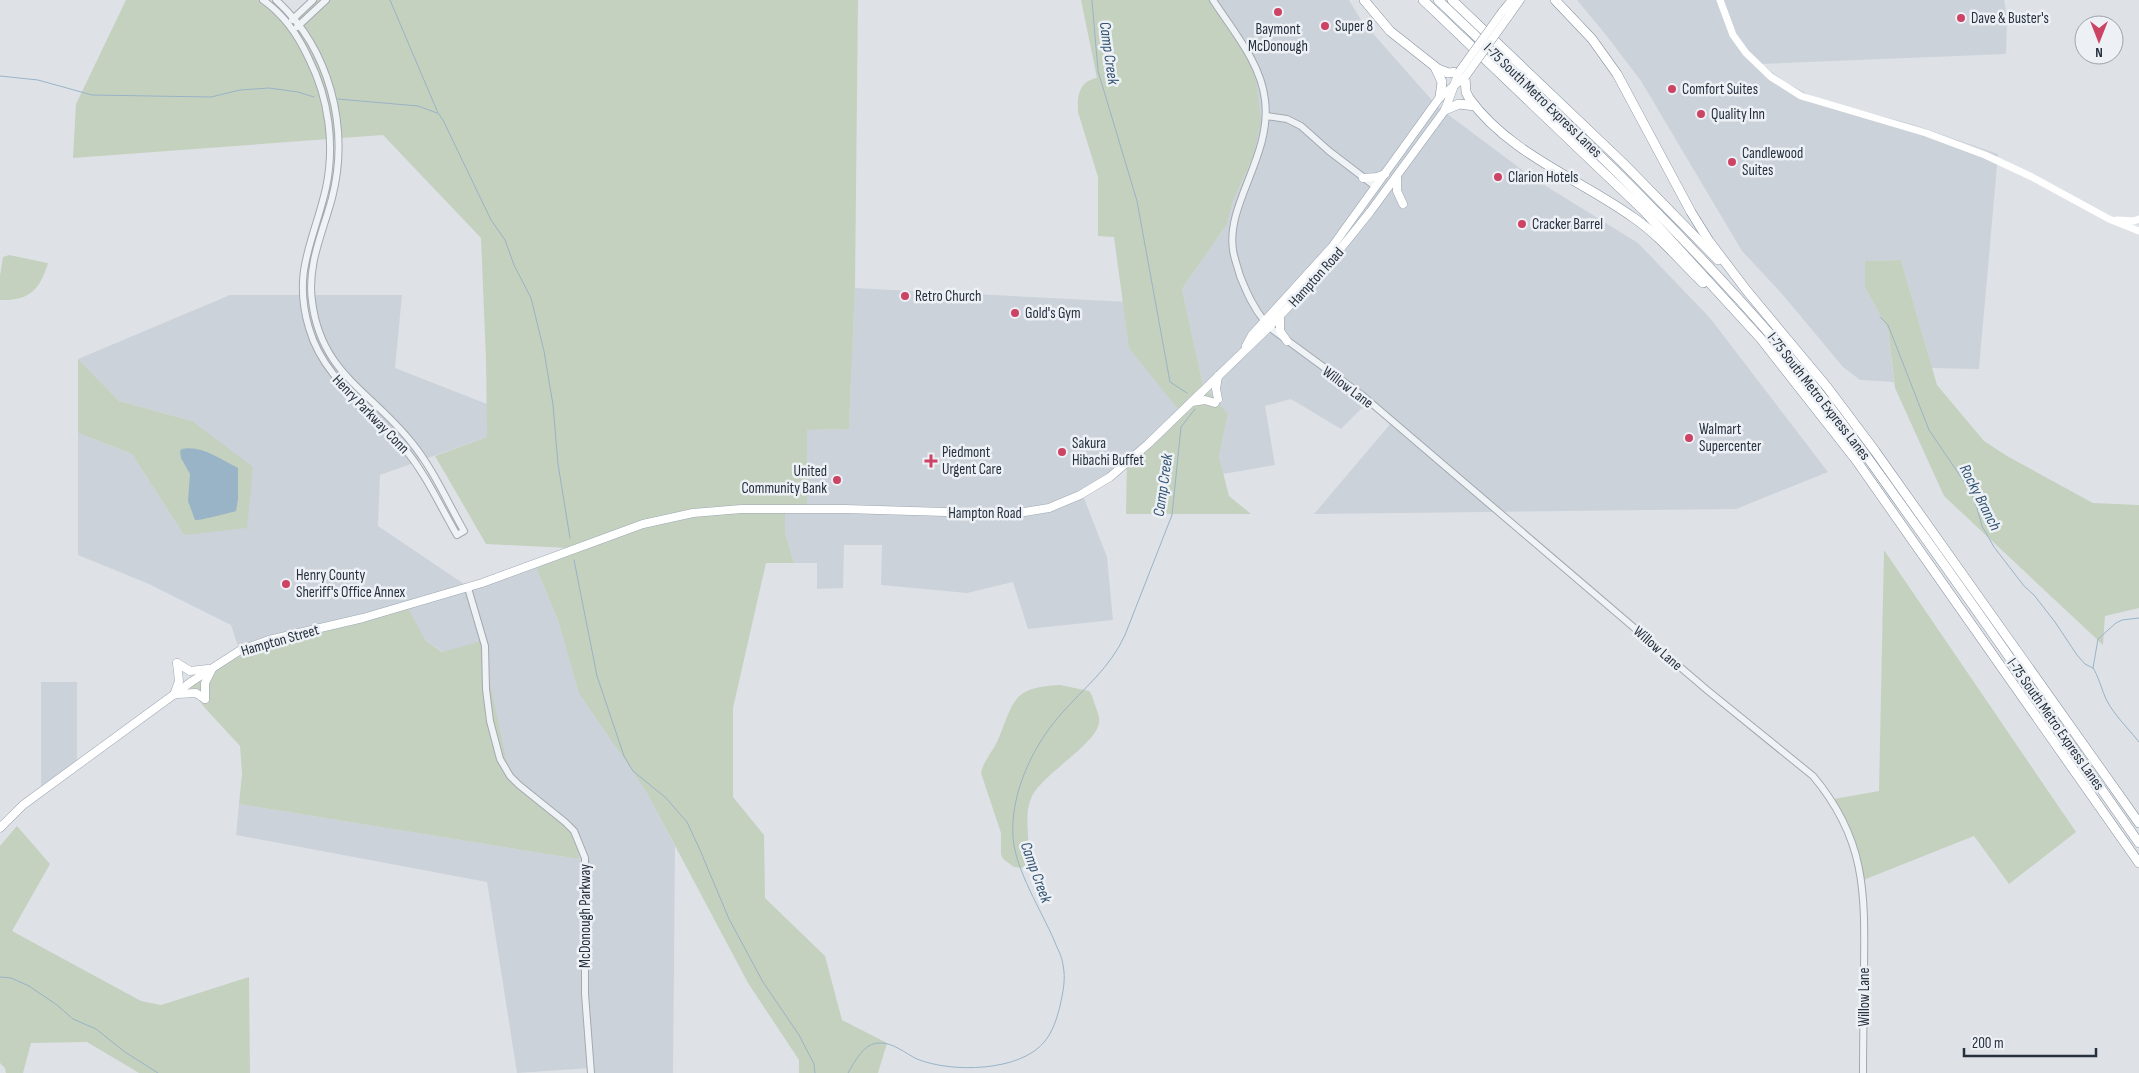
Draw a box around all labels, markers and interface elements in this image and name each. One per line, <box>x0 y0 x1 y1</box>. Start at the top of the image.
marker: Baymont McDonough <box>1272 6 1284 18</box>
place label: Dave & Buster's <box>1971 9 2049 28</box>
marker: Dave & Buster's <box>1955 12 1967 24</box>
north arrow <box>2074 15 2124 65</box>
place label: Super 8 <box>1335 17 1373 36</box>
place label: Baymont McDonough <box>1248 20 1308 56</box>
marker: Super 8 <box>1319 20 1331 32</box>
water label: Camp Creek <box>1095 21 1122 87</box>
street label: I-75 South Metro Express Lanes <box>1480 39 1606 162</box>
text: N <box>2095 44 2103 61</box>
place label: Comfort Suites <box>1682 80 1758 99</box>
marker: Comfort Suites <box>1666 83 1678 95</box>
place label: Quality Inn <box>1711 105 1765 124</box>
marker: Quality Inn <box>1695 108 1707 120</box>
place label: Candlewood Suites <box>1742 144 1803 180</box>
marker: Candlewood Suites <box>1726 156 1738 168</box>
place label: Clarion Hotels <box>1508 168 1578 187</box>
marker: Clarion Hotels <box>1492 171 1504 183</box>
place label: Cracker Barrel <box>1532 215 1603 234</box>
marker: Cracker Barrel <box>1516 218 1528 230</box>
street label: Hampton Road <box>1285 244 1348 311</box>
place label: Retro Church <box>915 287 981 306</box>
marker: Retro Church <box>899 290 911 302</box>
place label: Gold's Gym <box>1025 304 1081 323</box>
marker: Gold's Gym <box>1009 307 1021 319</box>
street label: I-75 South Metro Express Lanes <box>1763 329 1874 464</box>
street label: Willow Lane <box>1318 362 1377 413</box>
street label: Henry Parkway Conn <box>328 371 413 458</box>
place label: Walmart Supercenter <box>1699 420 1762 456</box>
marker: Walmart Supercenter <box>1683 432 1695 444</box>
place label: Sakura Hibachi Buffet <box>1072 434 1144 470</box>
place label: Piedmont Urgent Care <box>942 443 1002 479</box>
marker: Sakura Hibachi Buffet <box>1056 446 1068 458</box>
water label: Camp Creek <box>1150 452 1177 518</box>
marker: Piedmont Urgent Care <box>924 454 938 468</box>
water label: Rocky Branch <box>1955 461 2005 534</box>
place label: United Community Bank <box>741 462 827 498</box>
marker: United Community Bank <box>831 474 843 486</box>
street label: Hampton Road <box>948 504 1022 523</box>
place label: Henry County Sheriff's Office Annex <box>296 566 406 602</box>
marker: Henry County Sheriff's Office Annex <box>280 578 292 590</box>
street label: Hampton Street <box>239 620 322 661</box>
street label: Willow Lane <box>1629 622 1686 675</box>
street label: I-75 South Metro Express Lanes <box>2003 655 2108 794</box>
water label: Camp Creek <box>1016 840 1056 906</box>
street label: McDonough Parkway <box>576 864 595 968</box>
street label: Willow Lane <box>1855 968 1874 1026</box>
scale bar <box>1964 1026 2096 1058</box>
text: 200 m <box>1972 1034 2004 1053</box>

